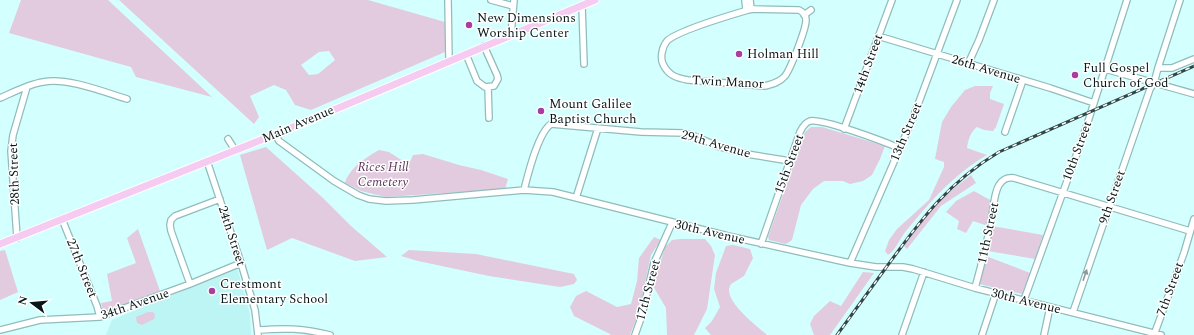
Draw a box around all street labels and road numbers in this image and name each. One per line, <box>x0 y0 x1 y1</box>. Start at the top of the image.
street label: 14th Street <box>848 31 888 97</box>
street label: 26th Avenue <box>949 49 1023 89</box>
street label: Twin Manor <box>692 70 764 94</box>
street label: 13th Street <box>885 99 928 165</box>
street label: Main Avenue <box>259 100 337 148</box>
street label: 10th Street <box>1057 118 1097 184</box>
street label: 29th Avenue <box>679 125 753 163</box>
street label: 15th Street <box>769 131 809 197</box>
street label: 28th Street <box>3 142 25 206</box>
street label: 9th Street <box>1093 167 1131 227</box>
street label: 11th Street <box>972 200 1004 266</box>
street label: 24th Street <box>213 203 251 269</box>
street label: 30th Avenue <box>673 214 747 250</box>
street label: 27th Street <box>61 235 103 301</box>
street label: 17th Street <box>630 257 666 323</box>
street label: 7th Street <box>1151 259 1189 319</box>
street label: 34th Avenue <box>98 283 172 325</box>
street label: 30th Avenue <box>989 283 1063 319</box>

